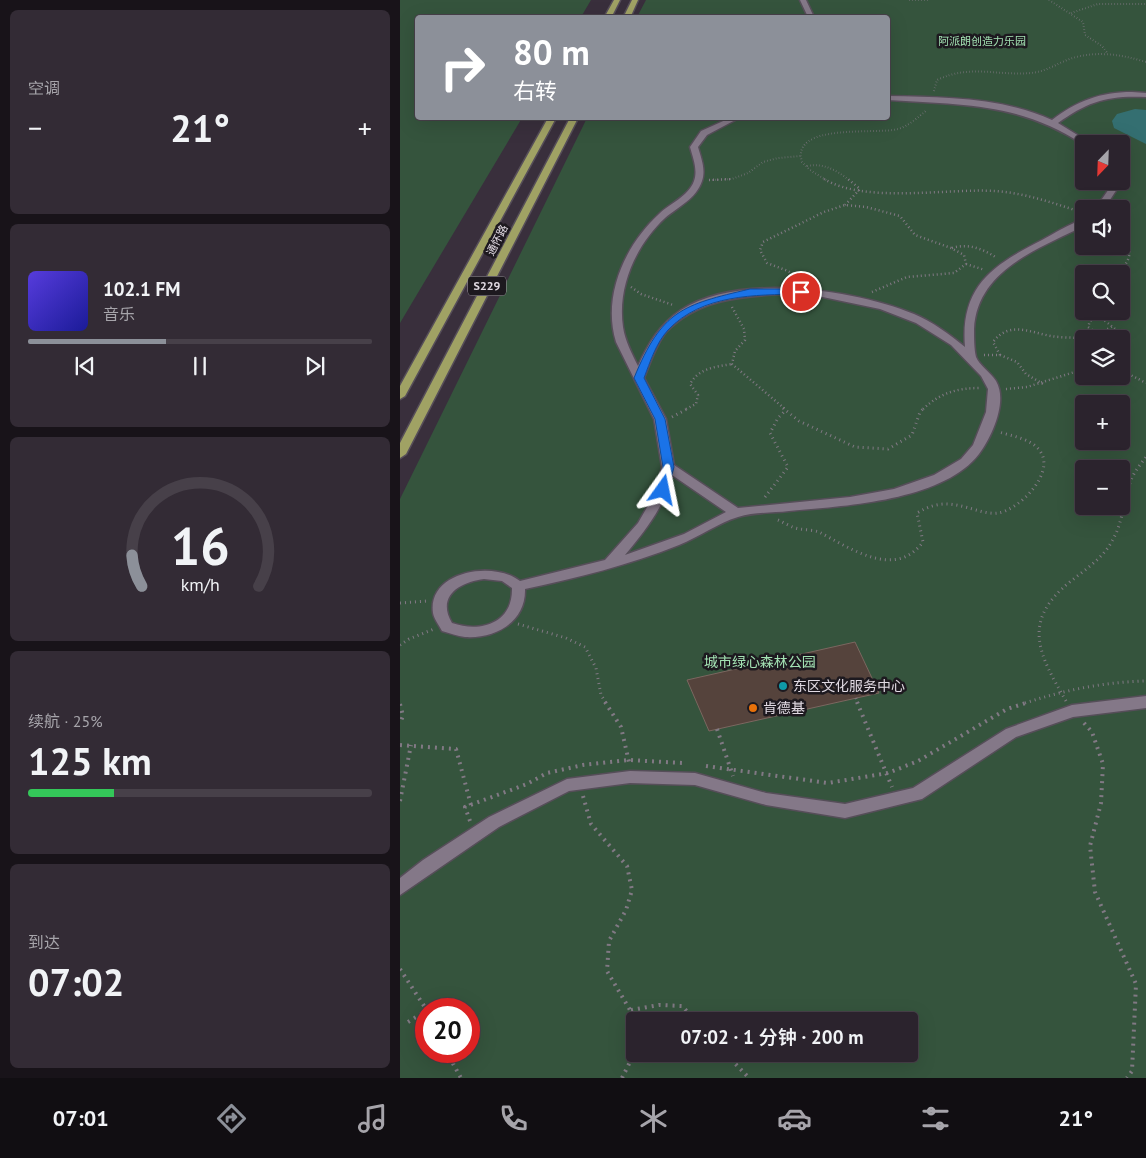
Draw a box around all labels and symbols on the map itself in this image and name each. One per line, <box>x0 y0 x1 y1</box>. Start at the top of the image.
park label: 阿派朗创造力乐园 <box>938 34 1026 48</box>
north arrow <box>1075 135 1130 190</box>
street label: 通怀路 <box>483 222 511 258</box>
pin <box>780 271 822 313</box>
road number: S229 <box>468 276 506 296</box>
position arrow <box>636 463 688 515</box>
park label: 城市绿心森林公园 <box>704 653 816 671</box>
place label: 东区文化服务中心 <box>793 677 905 695</box>
marker: 东区文化服务中心 <box>777 680 789 692</box>
place label: 肯德基 <box>763 699 805 717</box>
marker: 肯德基 <box>747 702 759 714</box>
speed limit sign: 20 <box>415 998 480 1063</box>

